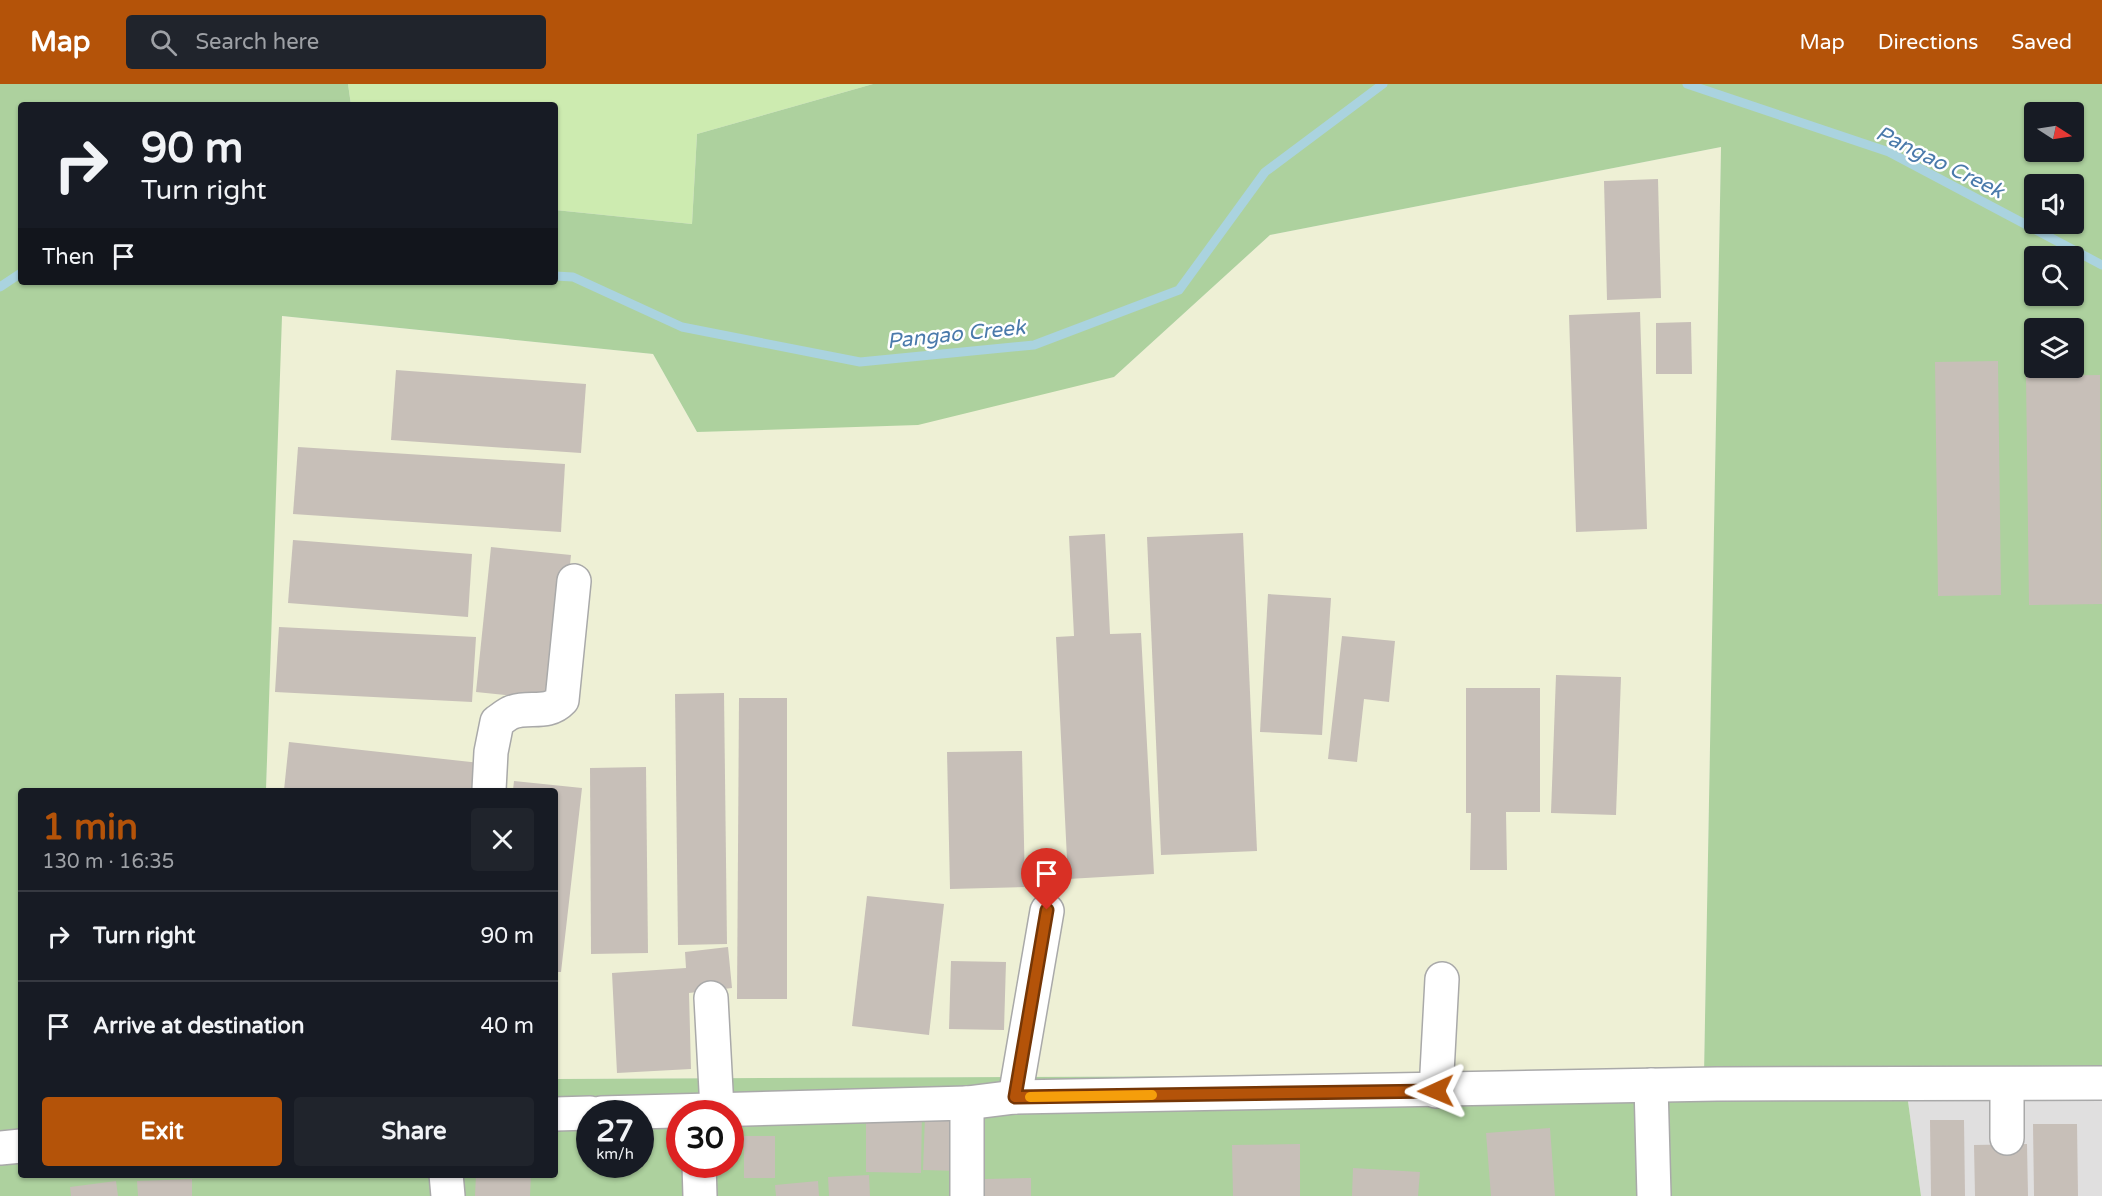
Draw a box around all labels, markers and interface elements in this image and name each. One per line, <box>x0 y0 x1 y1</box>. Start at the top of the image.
search box <box>126 15 546 69</box>
text: Map <box>30 25 90 59</box>
icon: search <box>147 26 180 59</box>
text: Search here <box>195 29 319 55</box>
text: Map <box>1799 30 1845 55</box>
text: Directions <box>1878 30 1978 55</box>
text: Saved <box>2011 30 2072 55</box>
north arrow <box>2024 102 2084 162</box>
map controls <box>2024 102 2084 378</box>
water label: Pangao Creek <box>1872 121 2009 205</box>
text: 90 m <box>141 123 243 174</box>
icon: right <box>42 126 120 204</box>
text: Turn right <box>141 174 267 207</box>
button: sound <box>2024 174 2084 234</box>
icon: arrive <box>107 240 140 273</box>
text: Then <box>42 244 95 270</box>
button: search <box>2024 246 2084 306</box>
water label: Pangao Creek <box>886 315 1028 354</box>
button: layers <box>2024 318 2084 378</box>
text: 1 min <box>42 806 138 849</box>
button: close <box>471 808 534 871</box>
pin <box>1021 848 1072 910</box>
text: 130 m · 16:35 <box>42 850 174 874</box>
icon: arrive <box>1030 857 1063 890</box>
icon: right <box>42 920 75 953</box>
text: Turn right <box>93 923 195 949</box>
text: 90 m <box>480 923 534 949</box>
icon: arrive <box>42 1010 75 1043</box>
text: Arrive at destination <box>93 1013 304 1039</box>
text: 40 m <box>480 1013 534 1039</box>
position arrow <box>1404 1059 1468 1123</box>
button: Exit <box>42 1097 282 1166</box>
button: Share <box>294 1097 534 1166</box>
speed limit sign: 30 <box>666 1100 744 1178</box>
text: 27 <box>596 1113 634 1150</box>
text: km/h <box>596 1145 634 1163</box>

